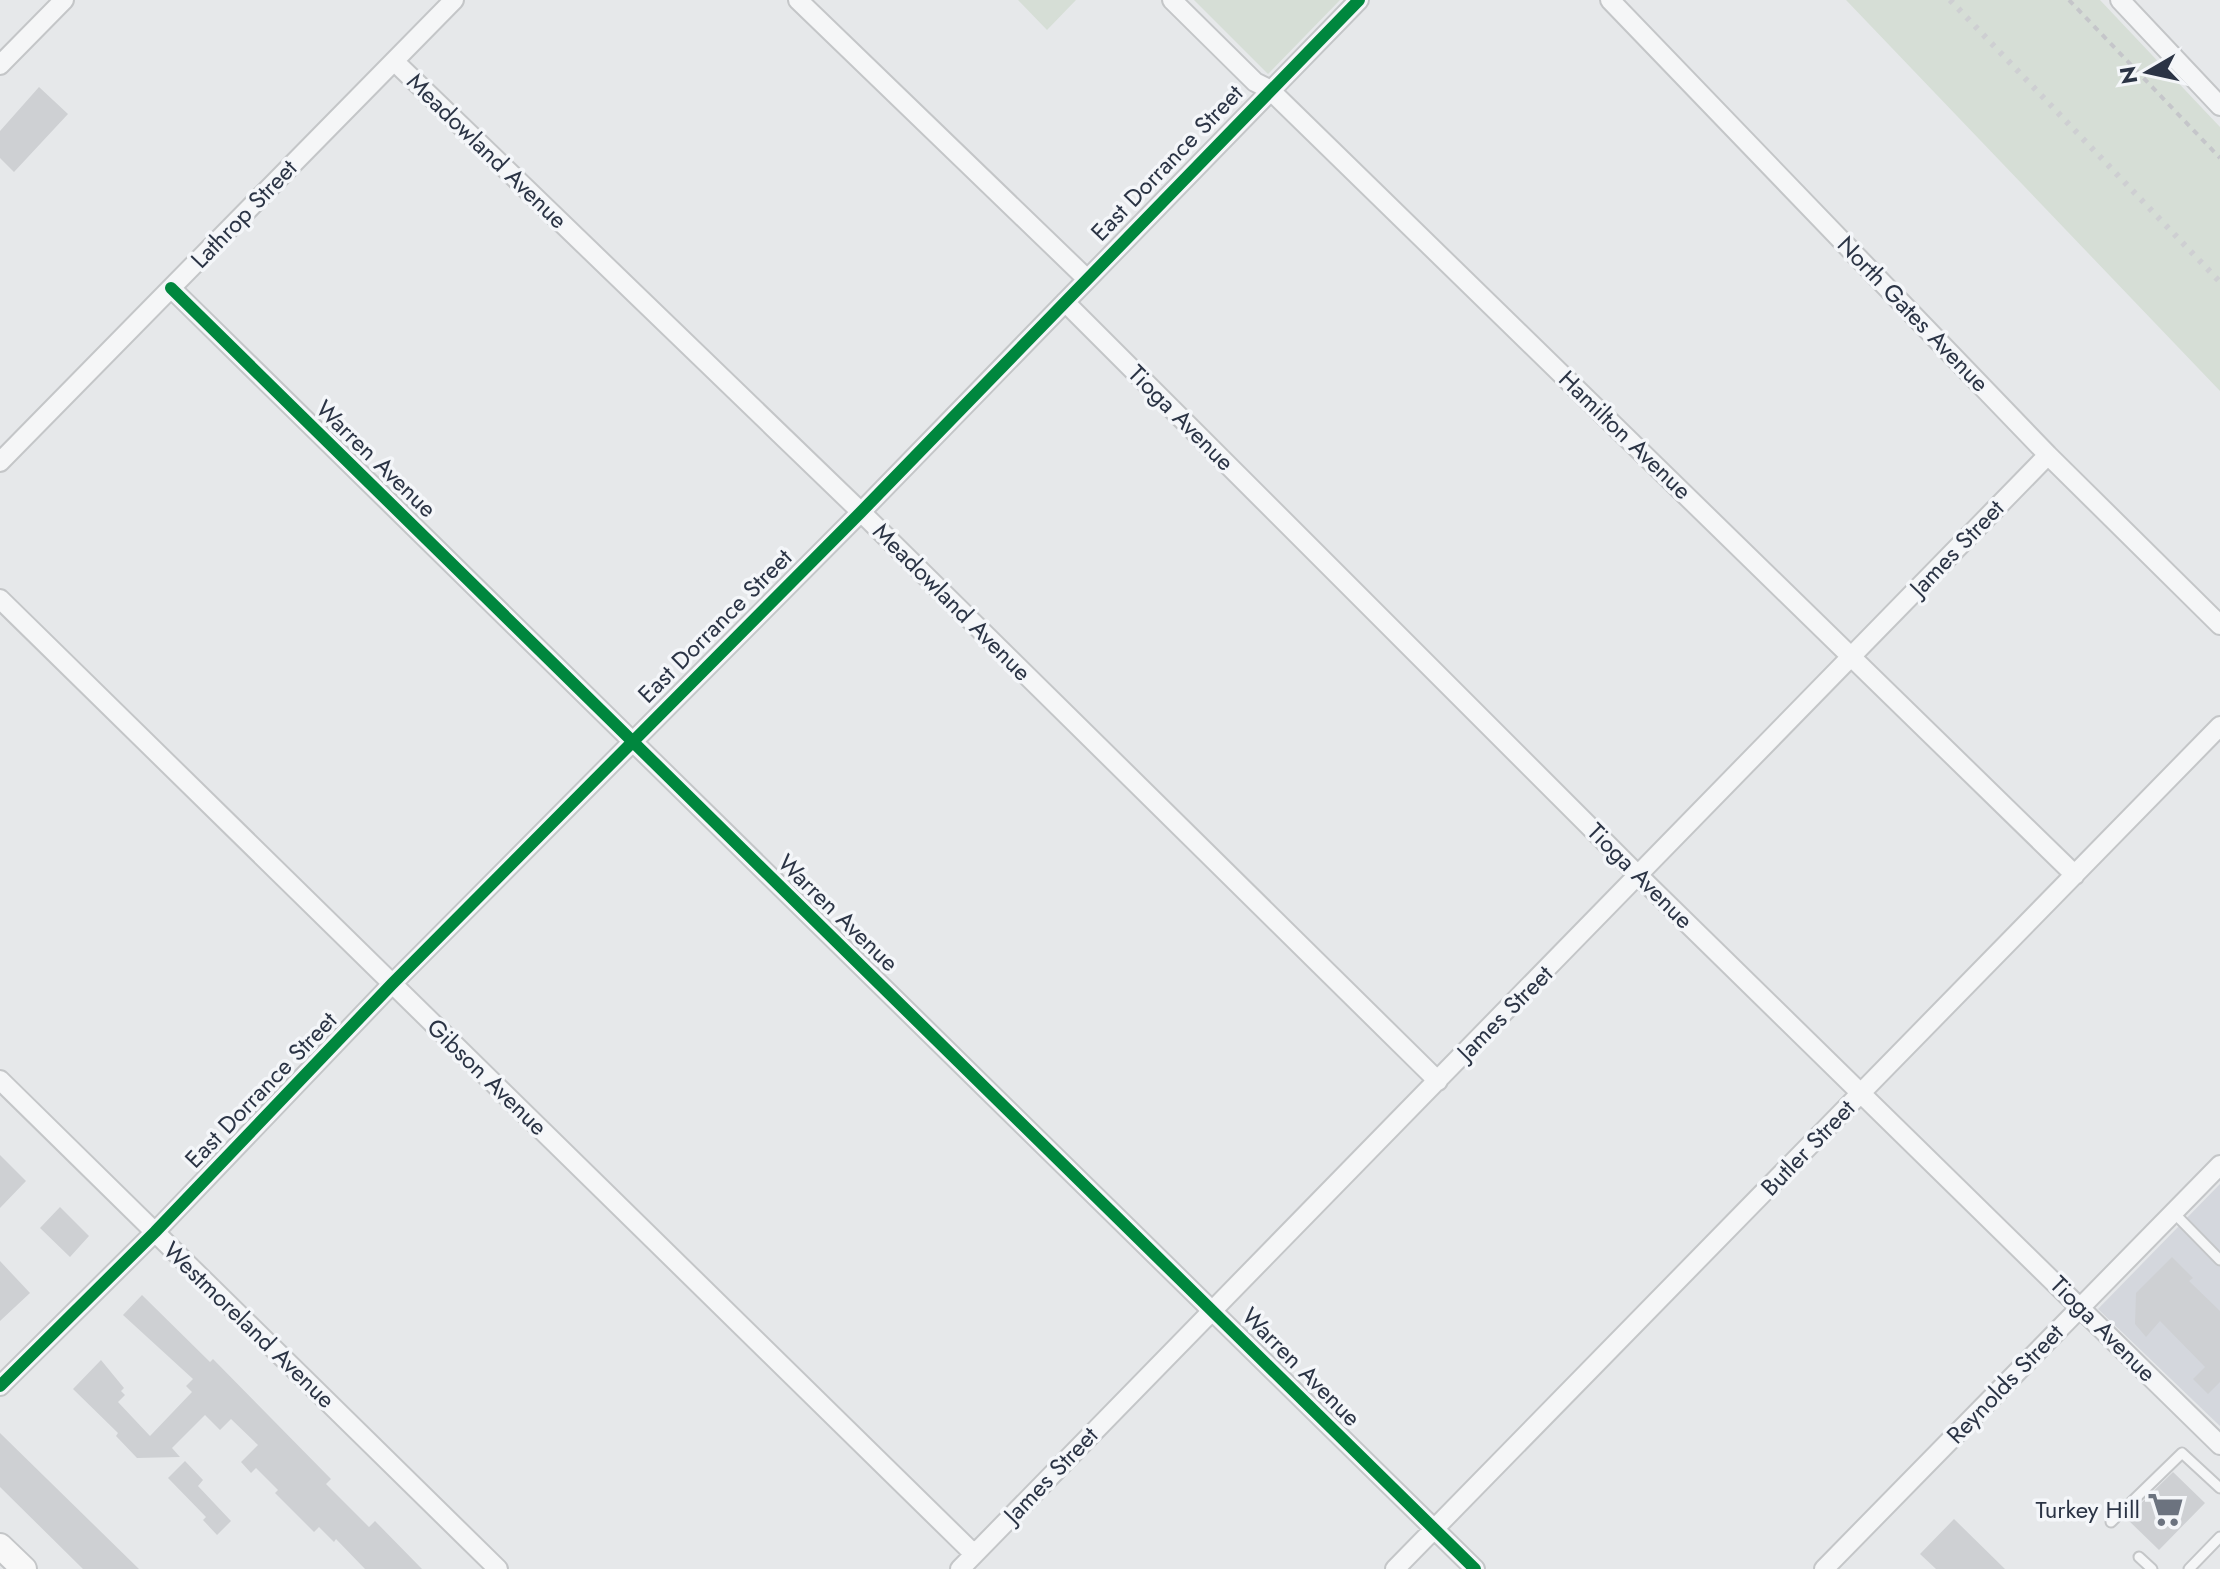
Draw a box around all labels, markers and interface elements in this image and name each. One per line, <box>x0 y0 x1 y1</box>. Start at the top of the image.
north arrow <box>2108 32 2188 112</box>
text: N <box>2111 64 2145 86</box>
street label: Meadowland Avenue <box>399 65 576 237</box>
street label: East Dorrance Street <box>1083 76 1251 249</box>
street label: Lathrop Street <box>182 151 305 276</box>
street label: North Gates Avenue <box>1829 228 1997 400</box>
street label: Tioga Avenue <box>1120 357 1242 479</box>
street label: Hamilton Avenue <box>1551 362 1700 507</box>
street label: Warren Avenue <box>308 392 445 525</box>
street label: James Street <box>1899 491 2012 606</box>
street label: Meadowland Avenue <box>865 515 1039 689</box>
street label: East Dorrance Street <box>630 540 800 711</box>
street label: Tioga Avenue <box>1579 815 1701 937</box>
street label: Warren Avenue <box>770 846 907 979</box>
street label: James Street <box>1447 957 1561 1070</box>
street label: East Dorrance Street <box>177 1003 345 1176</box>
street label: Gibson Avenue <box>419 1010 556 1143</box>
street label: Butler Street <box>1753 1091 1863 1204</box>
street label: Westmoreland Avenue <box>156 1233 343 1416</box>
street label: Tioga Avenue <box>2042 1268 2164 1390</box>
street label: Warren Avenue <box>1234 1299 1369 1434</box>
street label: Reynolds Street <box>1938 1316 2071 1452</box>
street label: James Street <box>993 1418 1106 1533</box>
supermarket icon: Turkey Hill <box>2147 1491 2185 1529</box>
place label: Turkey Hill <box>2036 1492 2140 1527</box>

